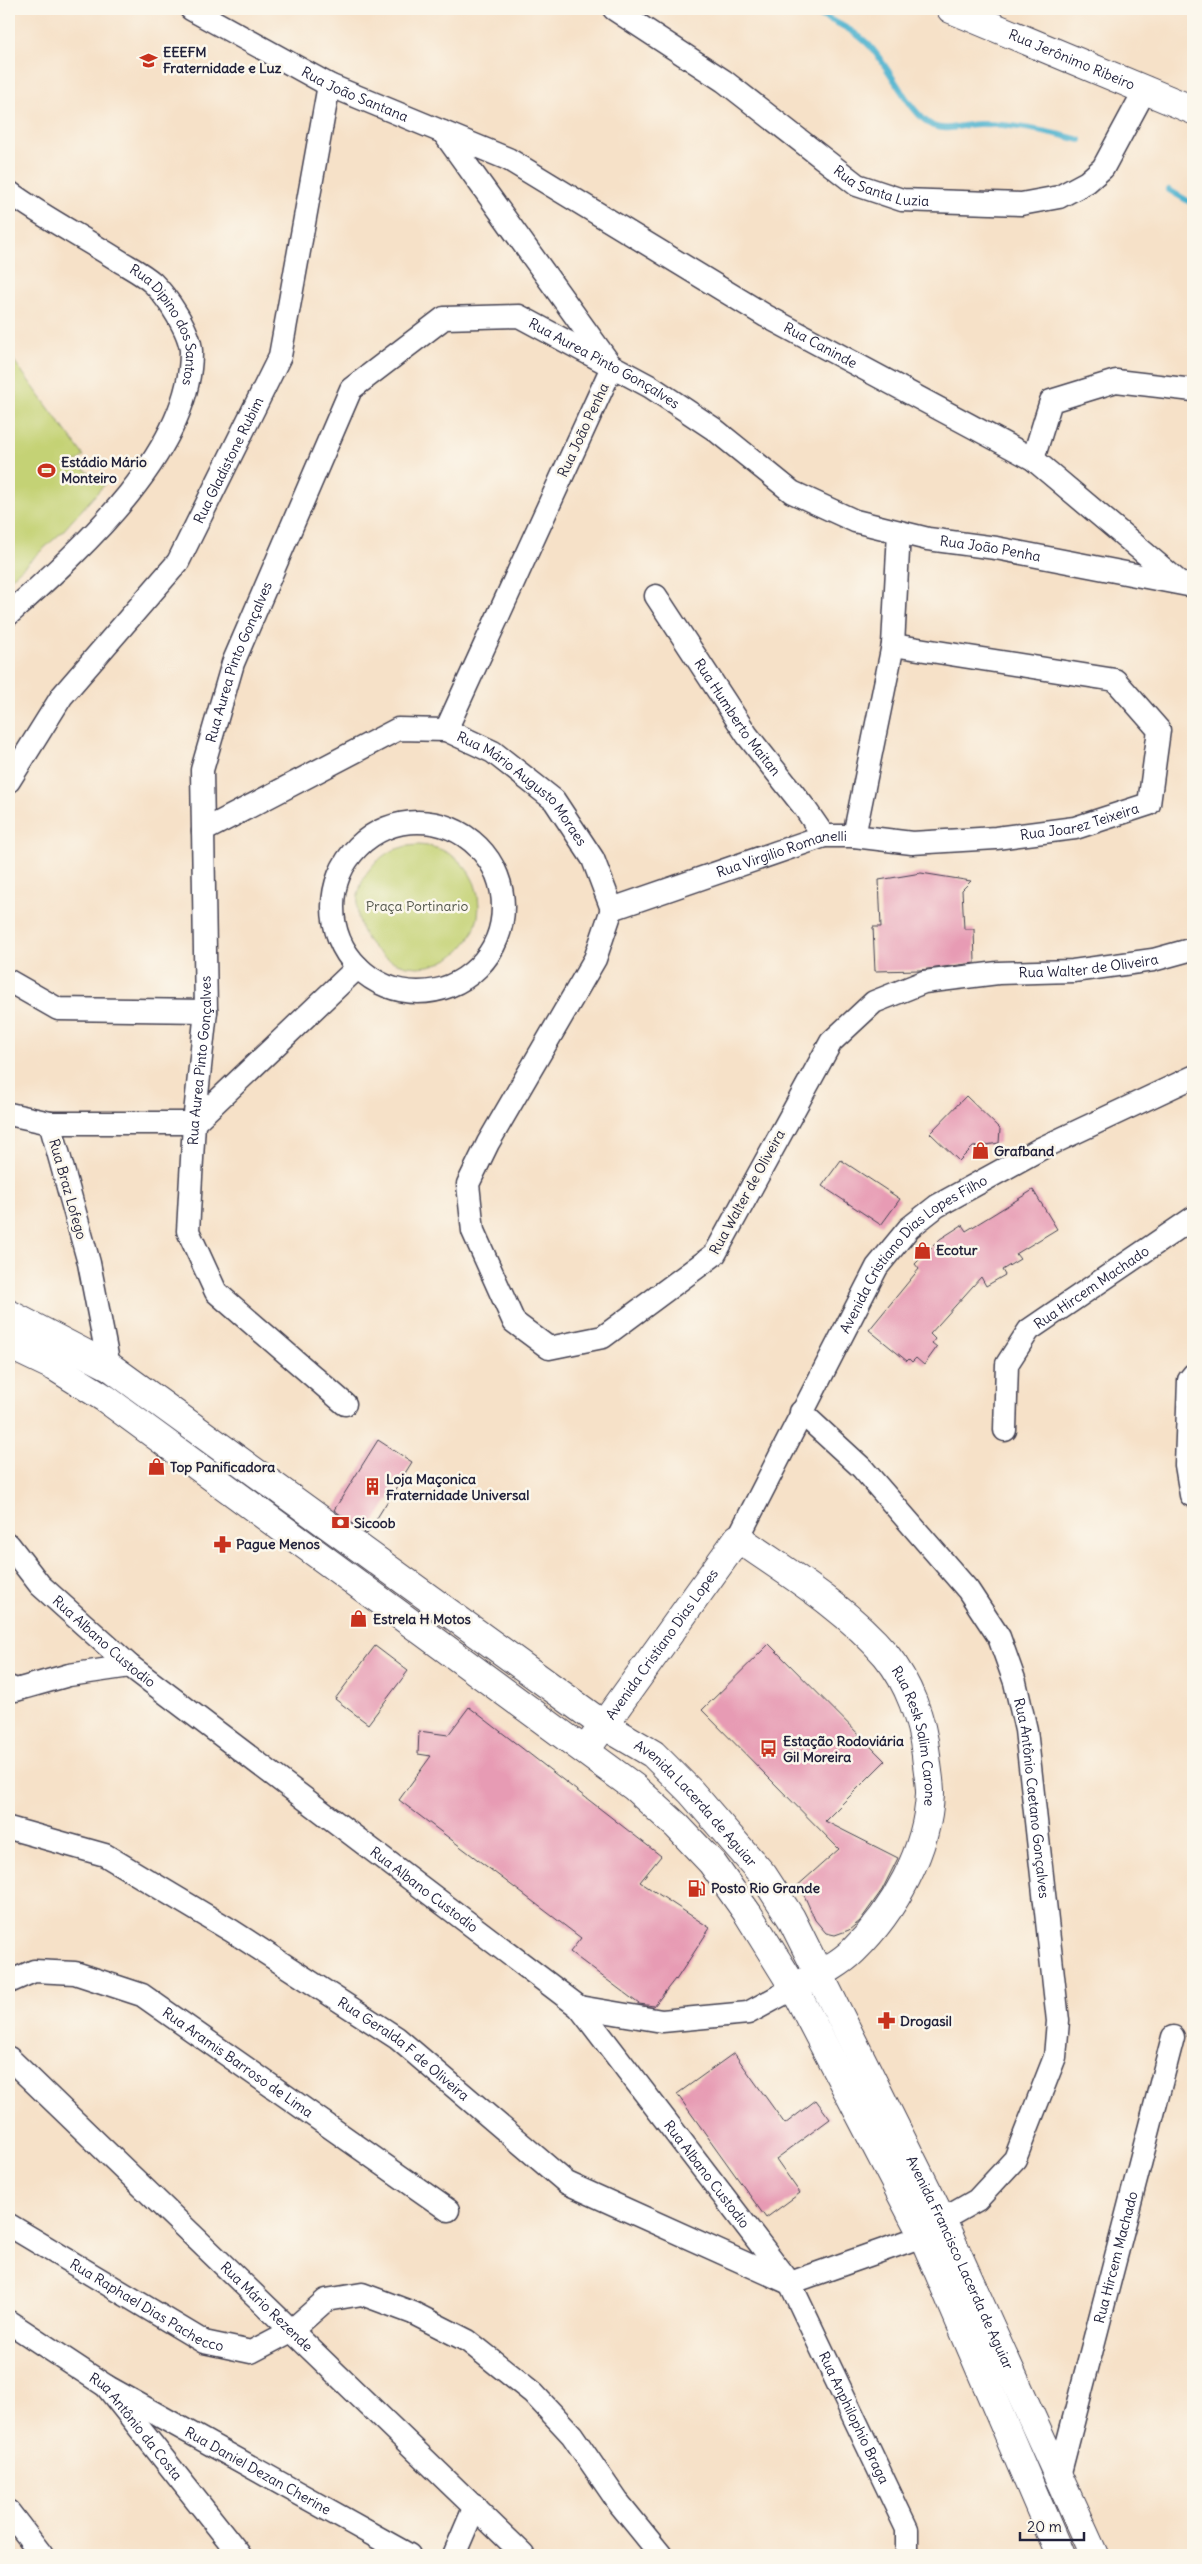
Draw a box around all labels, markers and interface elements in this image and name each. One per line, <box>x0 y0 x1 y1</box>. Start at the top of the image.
street label: Rua Jerônimo Ribeiro <box>1006 25 1138 94</box>
place label: EEEFM Fraternidade e Luz <box>163 43 282 77</box>
school or university icon: EEEFM Fraternidade e Luz <box>139 50 159 70</box>
street label: Rua João Santana <box>298 63 411 126</box>
street label: Rua Santa Luzia <box>830 161 929 210</box>
street label: Rua Dipino dos Santos <box>126 260 200 387</box>
street label: Rua Aurea Pinto Gonçalves <box>526 314 683 413</box>
street label: Rua Caninde <box>781 318 860 372</box>
street label: Rua João Penha <box>553 380 613 480</box>
street label: Rua Gladistone Rubim <box>189 394 267 526</box>
place label: Estádio Mário Monteiro <box>61 453 147 487</box>
sports icon: Estádio Mário Monteiro <box>37 460 57 480</box>
street label: Rua João Penha <box>939 532 1042 565</box>
street label: Rua Aurea Pinto Gonçalves <box>201 579 276 745</box>
street label: Rua Humberto Maitan <box>690 655 785 779</box>
street label: Rua Mário Augusto Moraes <box>454 727 591 849</box>
street label: Rua Joarez Teixeira <box>1019 799 1141 844</box>
street label: Rua Virgilio Romanelli <box>714 827 847 881</box>
park label: Praça Portinario <box>366 897 468 915</box>
street label: Rua Walter de Oliveira <box>1018 950 1160 981</box>
street label: Rua Aurea Pinto Gonçalves <box>184 976 215 1146</box>
street label: Rua Walter de Oliveira <box>705 1126 789 1258</box>
street label: Rua Braz Lofego <box>45 1137 91 1241</box>
shop icon: Grafband <box>970 1141 990 1161</box>
place label: Grafband <box>994 1142 1055 1160</box>
street label: Avenida Cristiano Dias Lopes Filho <box>836 1171 990 1336</box>
shop icon: Ecotur <box>912 1240 932 1260</box>
place label: Ecotur <box>936 1241 978 1259</box>
street label: Rua Hircem Machado <box>1030 1242 1153 1333</box>
shop icon: Top Panificadora <box>146 1457 166 1477</box>
place label: Top Panificadora <box>170 1458 275 1476</box>
place label: Loja Maçonica Fraternidade Universal <box>386 1470 529 1504</box>
building icon: Loja Maçonica Fraternidade Universal <box>362 1477 382 1497</box>
bank icon: Sicoob <box>330 1513 350 1533</box>
place label: Sicoob <box>354 1514 396 1532</box>
pharmacy icon: Pague Menos <box>212 1534 232 1554</box>
place label: Pague Menos <box>236 1535 321 1553</box>
street label: Avenida Cristiano Dias Lopes <box>602 1565 722 1723</box>
street label: Rua Albano Custodio <box>49 1592 159 1691</box>
shop icon: Estrela H Motos <box>349 1609 369 1629</box>
place label: Estrela H Motos <box>373 1610 472 1628</box>
street label: Rua Resk Salim Carone <box>888 1663 939 1807</box>
street label: Rua Antônio Caetano Gonçalves <box>1010 1696 1053 1899</box>
place label: Estação Rodoviária Gil Moreira <box>783 1732 904 1766</box>
street label: Avenida Lacerda de Aguiar <box>631 1736 761 1871</box>
bus stop icon: Estação Rodoviária Gil Moreira <box>759 1739 779 1759</box>
street label: Rua Albano Custodio <box>367 1843 482 1936</box>
fuel station icon: Posto Rio Grande <box>687 1878 707 1898</box>
place label: Posto Rio Grande <box>711 1879 820 1897</box>
street label: Rua Geralda F de Oliveira <box>334 1993 473 2105</box>
street label: Rua Aramis Barroso de Lima <box>159 2003 317 2121</box>
pharmacy icon: Drogasil <box>876 2011 896 2031</box>
place label: Drogasil <box>900 2012 952 2030</box>
street label: Rua Albano Custodio <box>660 2117 754 2232</box>
street label: Avenida Francisco Lacerda de Aguiar <box>902 2153 1018 2373</box>
street label: Rua Hircem Machado <box>1090 2189 1142 2325</box>
street label: Rua Raphael Dias Pachecco <box>67 2255 225 2355</box>
street label: Rua Mário Rezende <box>217 2258 317 2355</box>
street label: Rua Anphilophio Braga <box>815 2349 893 2487</box>
street label: Rua Antônio da Costa <box>86 2368 186 2484</box>
street label: Rua Daniel Dezan Cherine <box>182 2423 334 2519</box>
scale bar <box>1020 2509 1083 2541</box>
text: 20 m <box>1027 2517 1062 2536</box>

